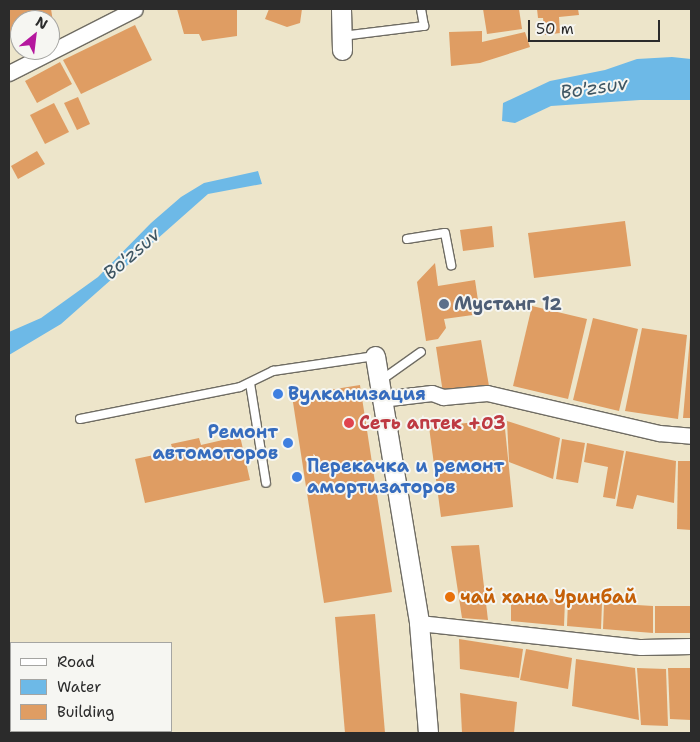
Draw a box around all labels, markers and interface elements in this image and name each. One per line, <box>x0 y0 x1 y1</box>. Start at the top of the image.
north arrow <box>10 10 60 60</box>
scale bar <box>530 10 662 42</box>
text: N <box>33 12 51 33</box>
text: 50 m <box>536 19 574 39</box>
water label: Bo'zsuv <box>559 72 629 104</box>
water label: Bo'zsuv <box>99 223 165 285</box>
place label: Мустанг 12 <box>454 293 562 315</box>
marker: Мустанг 12 <box>438 298 450 310</box>
place label: Вулканизация <box>288 383 426 405</box>
marker: Вулканизация <box>272 388 284 400</box>
place label: Сеть аптек +03 <box>359 412 506 434</box>
marker: Сеть аптек +03 <box>343 417 355 429</box>
place label: Ремонт автомоторов <box>153 422 278 464</box>
marker: Ремонт автомоторов <box>282 437 294 449</box>
place label: Перекачка и ремонт амортизаторов <box>307 456 504 498</box>
marker: Перекачка и ремонт амортизаторов <box>291 471 303 483</box>
place label: чай хана Уринбай <box>460 586 637 608</box>
marker: чай хана Уринбай <box>444 591 456 603</box>
legend <box>10 642 172 732</box>
text: Road <box>57 652 95 672</box>
text: Water <box>57 677 101 697</box>
text: Building <box>57 702 114 722</box>

